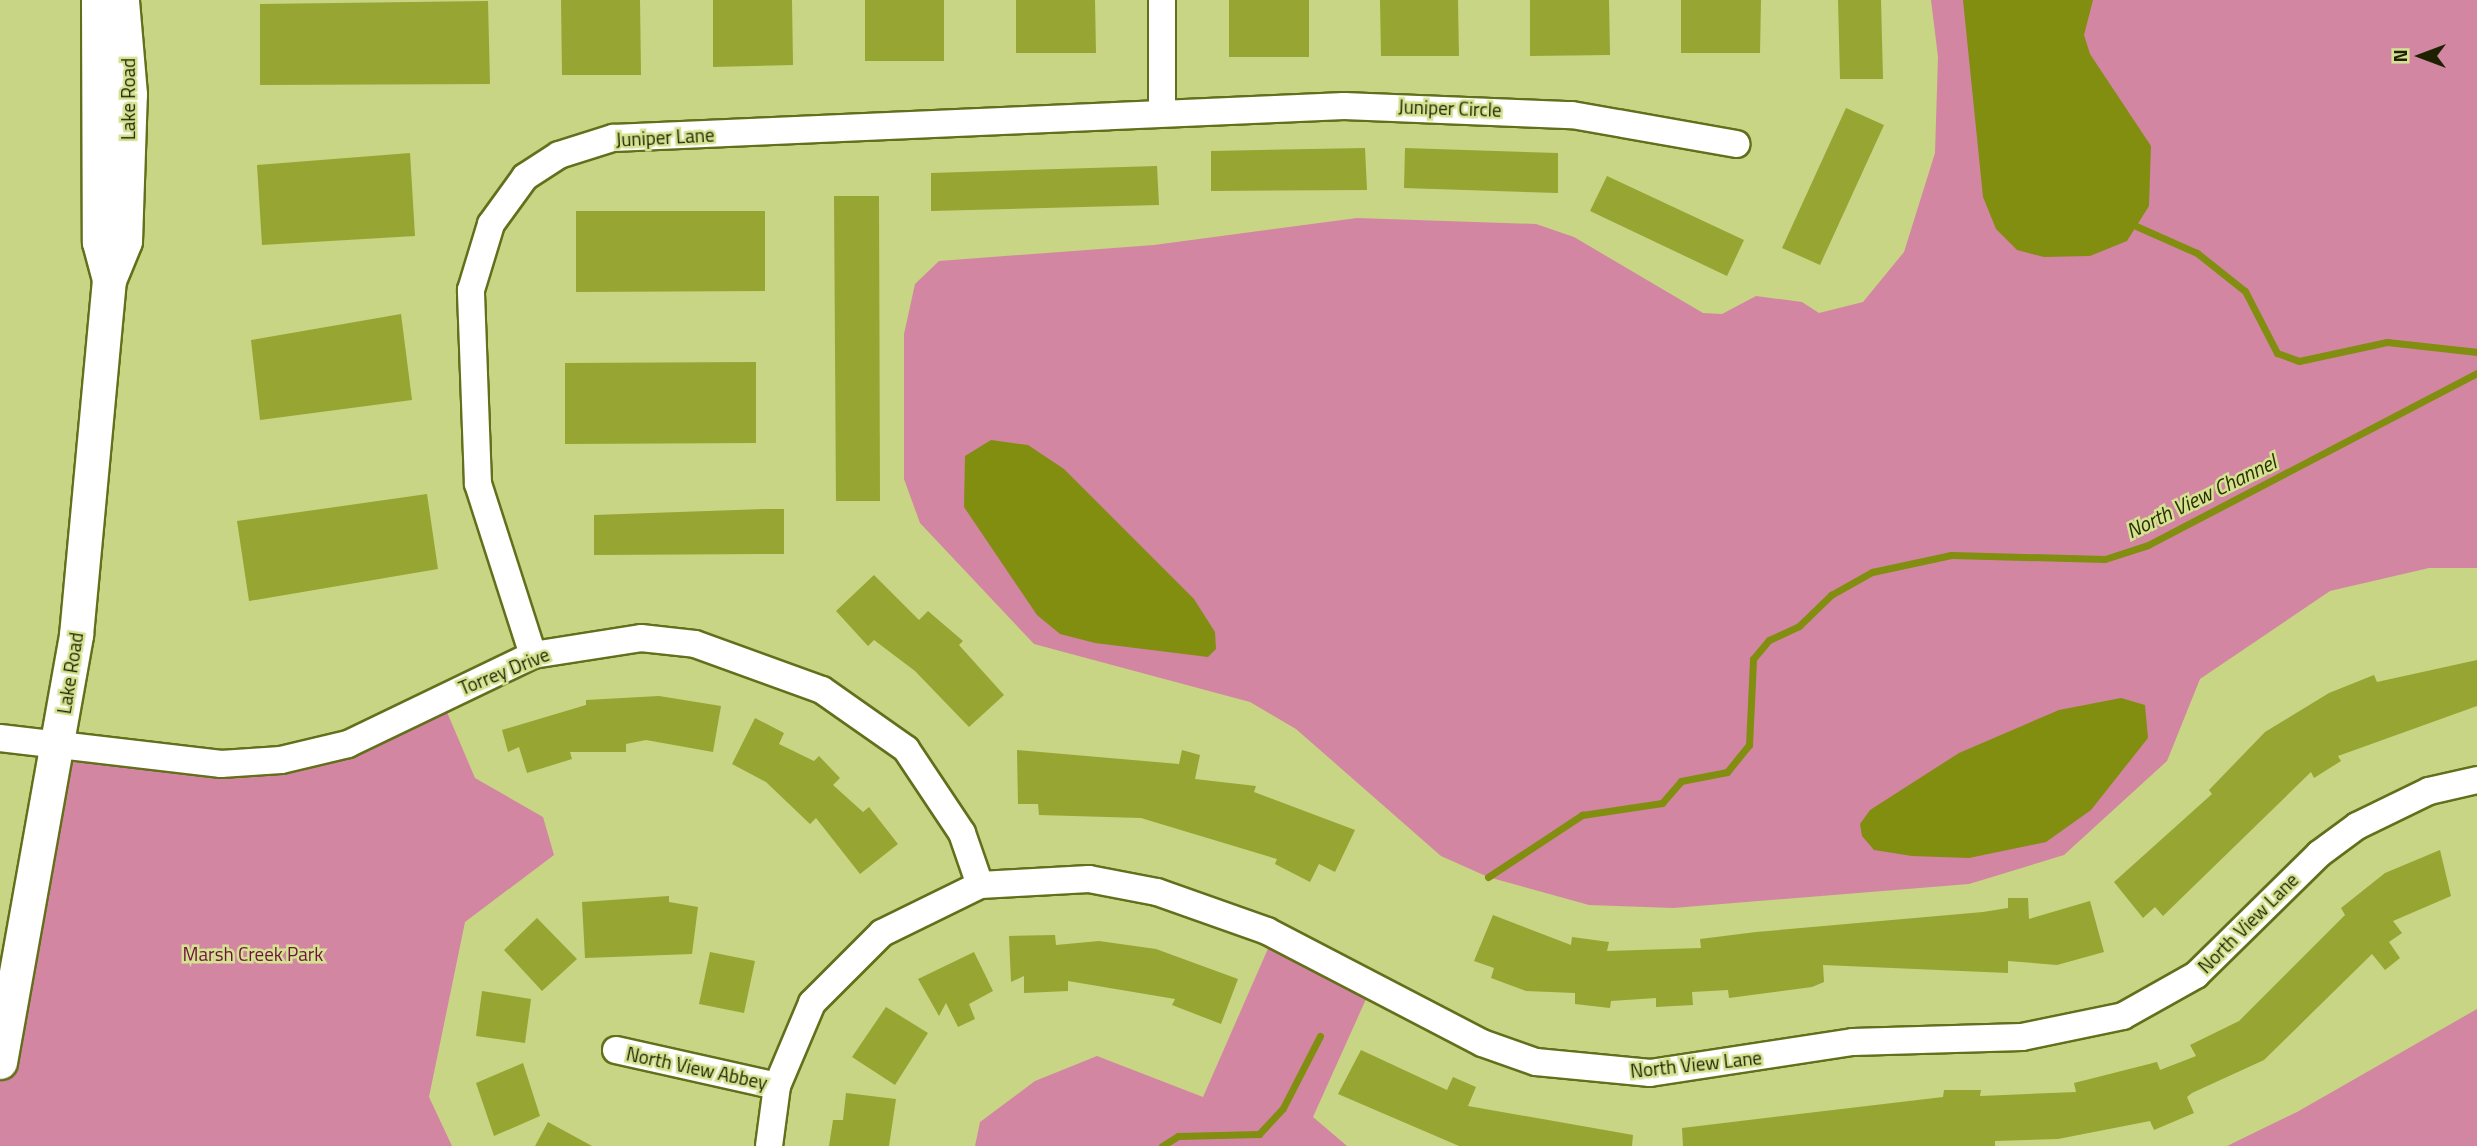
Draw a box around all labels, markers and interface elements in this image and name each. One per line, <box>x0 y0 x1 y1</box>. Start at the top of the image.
north arrow <box>2386 21 2456 91</box>
text: N <box>2385 49 2414 63</box>
street label: Lake Road <box>117 58 139 140</box>
street label: Juniper Circle <box>1398 95 1502 121</box>
street label: Juniper Lane <box>615 123 715 151</box>
water label: North View Channel <box>2122 449 2280 543</box>
street label: Lake Road <box>52 631 88 715</box>
street label: Torrey Drive <box>455 643 553 699</box>
street label: North View Lane <box>2193 868 2303 978</box>
park label: Marsh Creek Park <box>183 943 323 965</box>
street label: North View Abbey <box>624 1042 770 1094</box>
street label: North View Lane <box>1629 1046 1763 1082</box>

